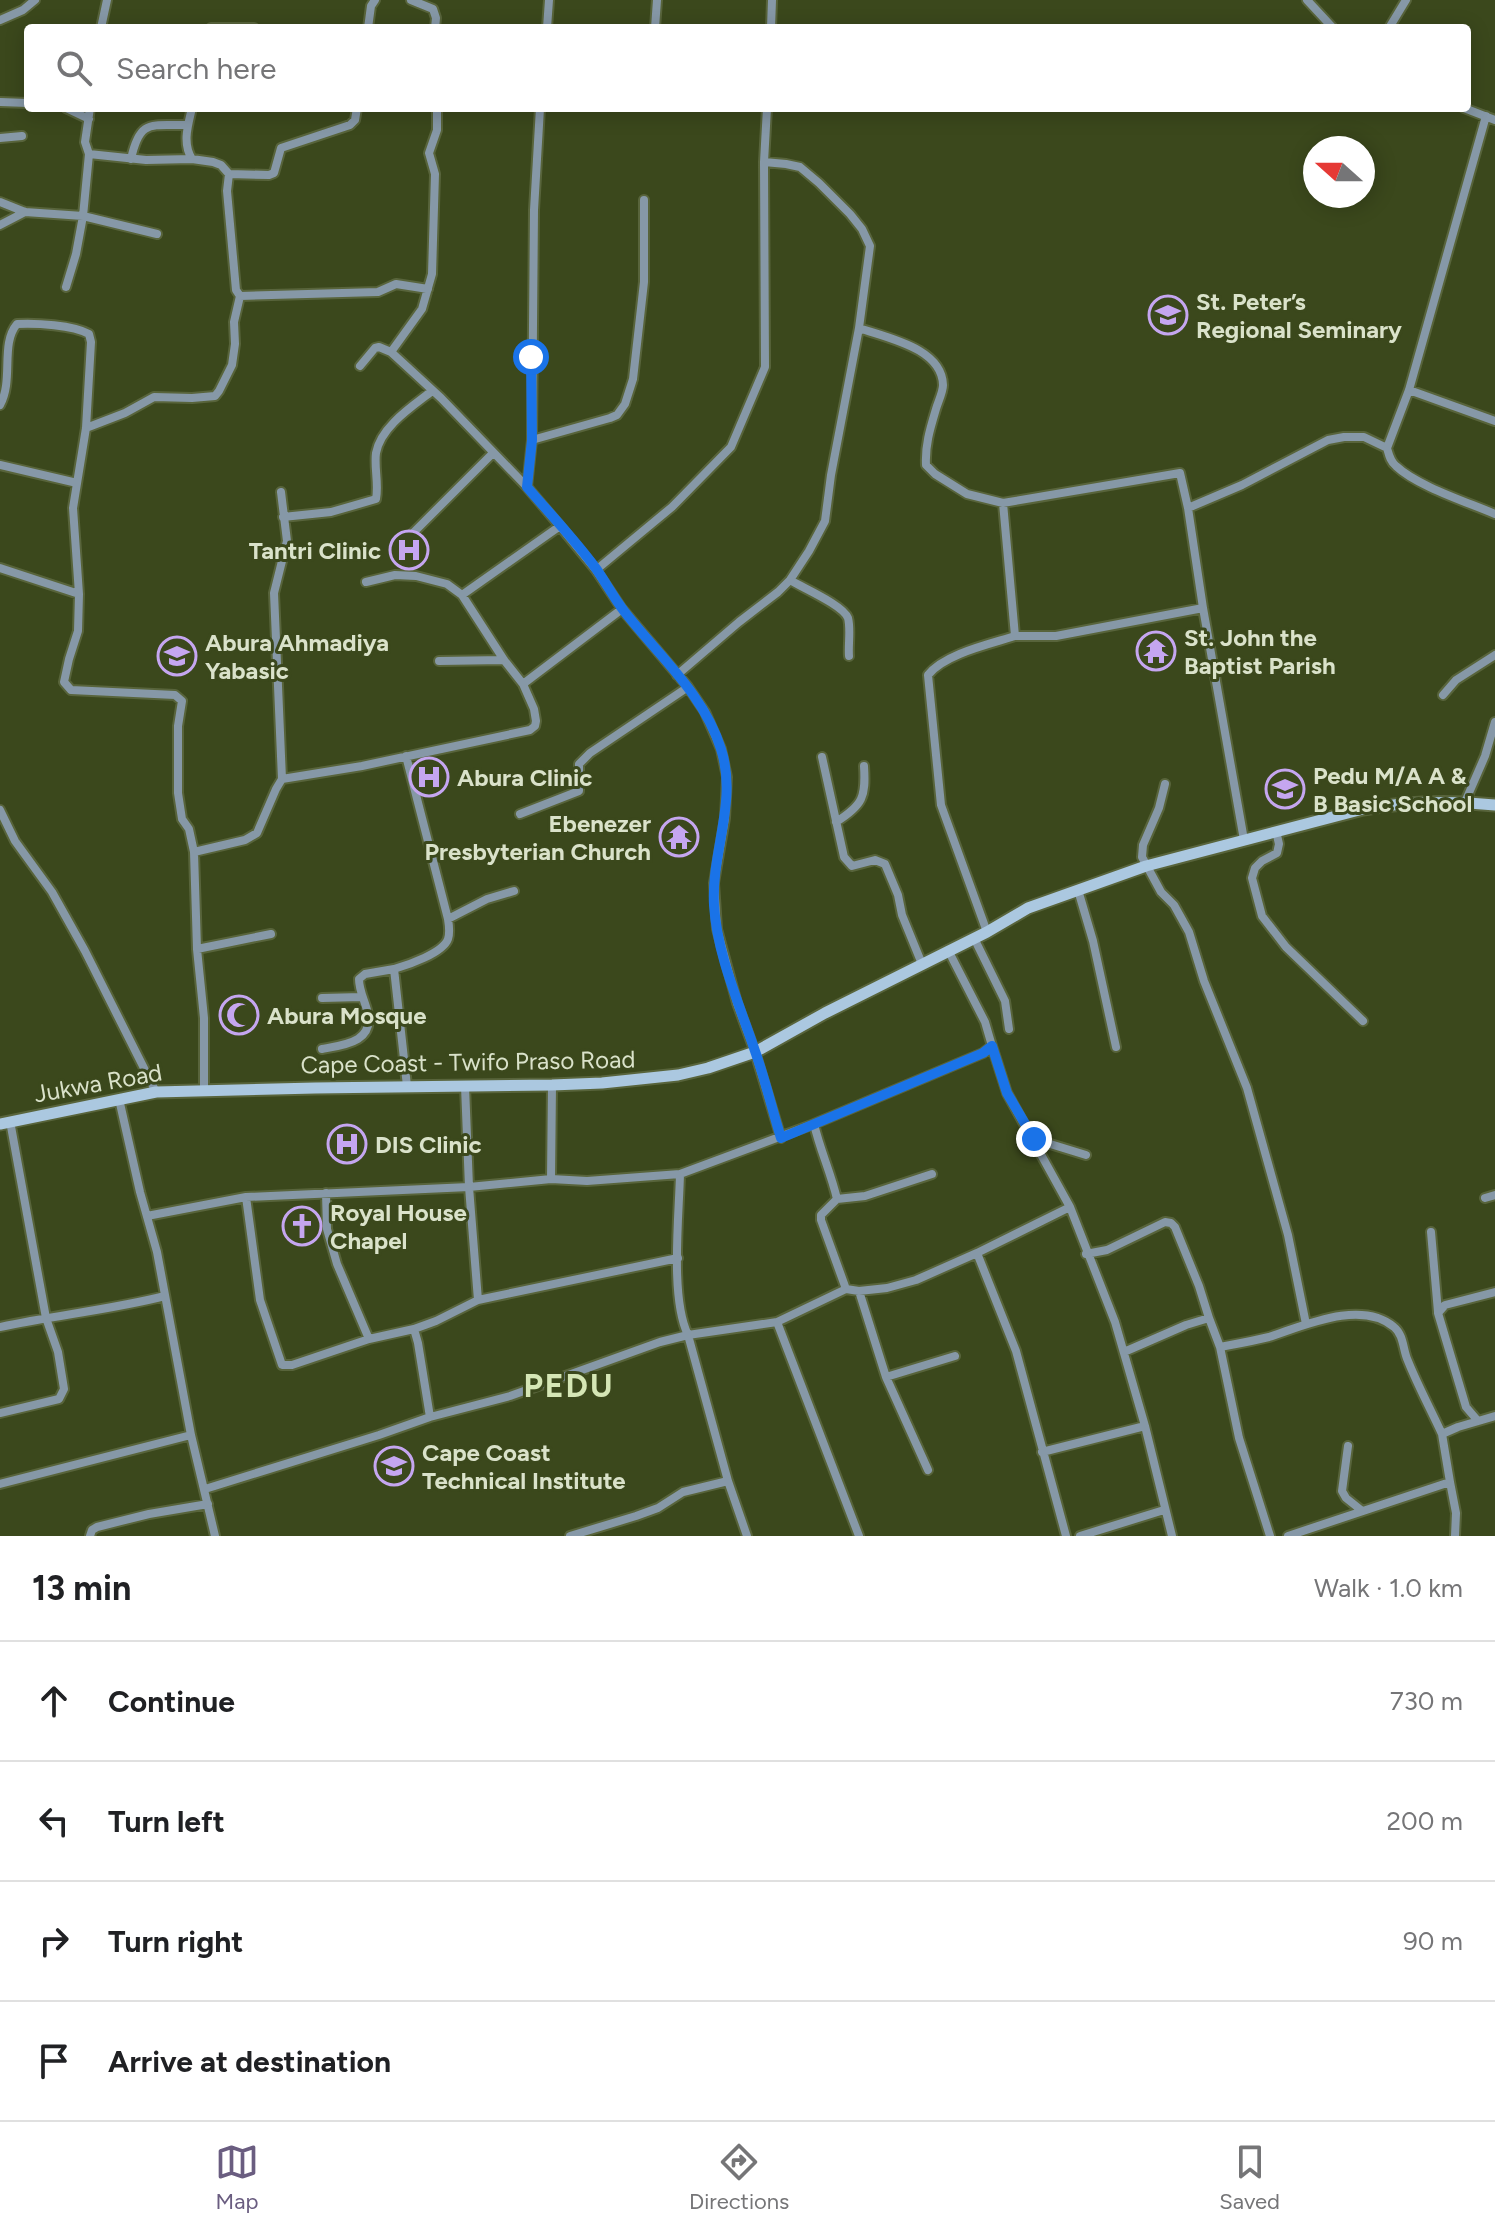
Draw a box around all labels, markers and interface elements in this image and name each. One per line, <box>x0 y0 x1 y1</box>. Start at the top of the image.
search box <box>24 24 1471 112</box>
icon: search <box>52 46 96 90</box>
text: Search here <box>116 50 276 87</box>
north arrow <box>1303 136 1375 208</box>
place label: St. Peter’s Regional Seminary <box>1196 287 1402 344</box>
school or university icon: St. Peter’s Regional Seminary <box>1147 294 1189 336</box>
route start <box>513 339 549 375</box>
hospital icon: Tantri Clinic <box>388 529 430 571</box>
place label: Tantri Clinic <box>249 536 381 565</box>
place label: St. John the Baptist Parish <box>1184 623 1336 680</box>
place label: Abura Ahmadiya Yabasic <box>205 628 389 685</box>
temple icon: St. John the Baptist Parish <box>1135 630 1177 672</box>
school or university icon: Abura Ahmadiya Yabasic <box>156 635 198 677</box>
hospital icon: Abura Clinic <box>408 756 450 798</box>
place label: Pedu M/A A & B Basic School <box>1313 761 1472 818</box>
place label: Abura Clinic <box>457 763 592 792</box>
school or university icon: Pedu M/A A & B Basic School <box>1264 768 1306 810</box>
place label: Ebenezer Presbyterian Church <box>425 809 651 866</box>
temple icon: Ebenezer Presbyterian Church <box>658 816 700 858</box>
mosque icon: Abura Mosque <box>218 994 260 1036</box>
place label: Abura Mosque <box>267 1001 427 1030</box>
street label: Cape Coast - Twifo Praso Road <box>300 1045 636 1079</box>
street label: Jukwa Road <box>32 1057 164 1109</box>
route end <box>1016 1121 1052 1157</box>
hospital icon: DIS Clinic <box>326 1123 368 1165</box>
place label: DIS Clinic <box>375 1130 482 1159</box>
place label: Royal House Chapel <box>330 1198 467 1255</box>
church icon: Royal House Chapel <box>281 1205 323 1247</box>
district label: PEDU <box>523 1367 615 1405</box>
place label: Cape Coast Technical Institute <box>422 1438 626 1495</box>
school or university icon: Cape Coast Technical Institute <box>373 1445 415 1487</box>
text: 13 min <box>32 1568 131 1609</box>
text: Walk · 1.0 km <box>1314 1572 1463 1604</box>
icon: ahead <box>32 1679 76 1723</box>
text: Continue <box>108 1683 235 1720</box>
text: 730 m <box>1390 1685 1463 1717</box>
icon: left <box>32 1799 76 1843</box>
text: Turn left <box>108 1803 225 1840</box>
text: 200 m <box>1387 1805 1463 1837</box>
icon: right <box>32 1919 76 1963</box>
text: Turn right <box>108 1923 243 1960</box>
text: 90 m <box>1403 1925 1463 1957</box>
icon: arrive <box>32 2039 76 2083</box>
text: Arrive at destination <box>108 2043 391 2080</box>
tab: Map <box>215 2140 259 2215</box>
tab: Directions <box>689 2140 789 2215</box>
tab: Saved <box>1219 2140 1280 2215</box>

